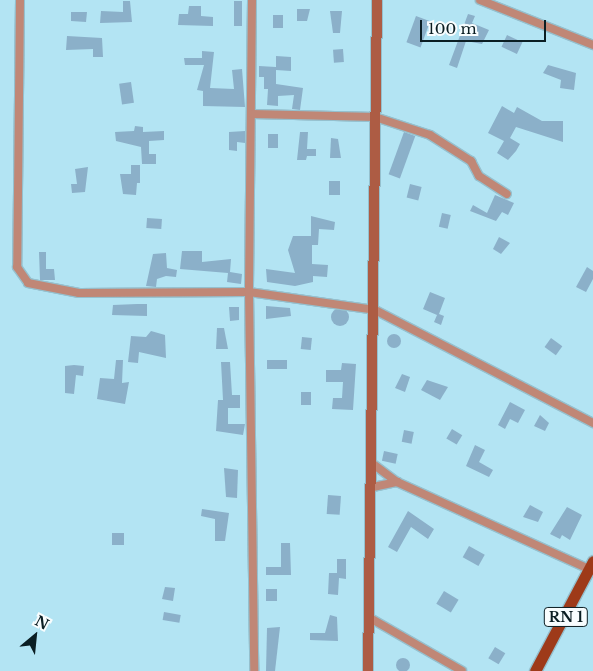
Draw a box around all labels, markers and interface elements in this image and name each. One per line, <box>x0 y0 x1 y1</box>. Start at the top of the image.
scale bar <box>423 10 549 42</box>
text: 100 m <box>428 19 477 38</box>
road number: RN 1 <box>544 606 588 628</box>
north arrow <box>10 611 60 661</box>
text: N <box>32 612 52 634</box>

